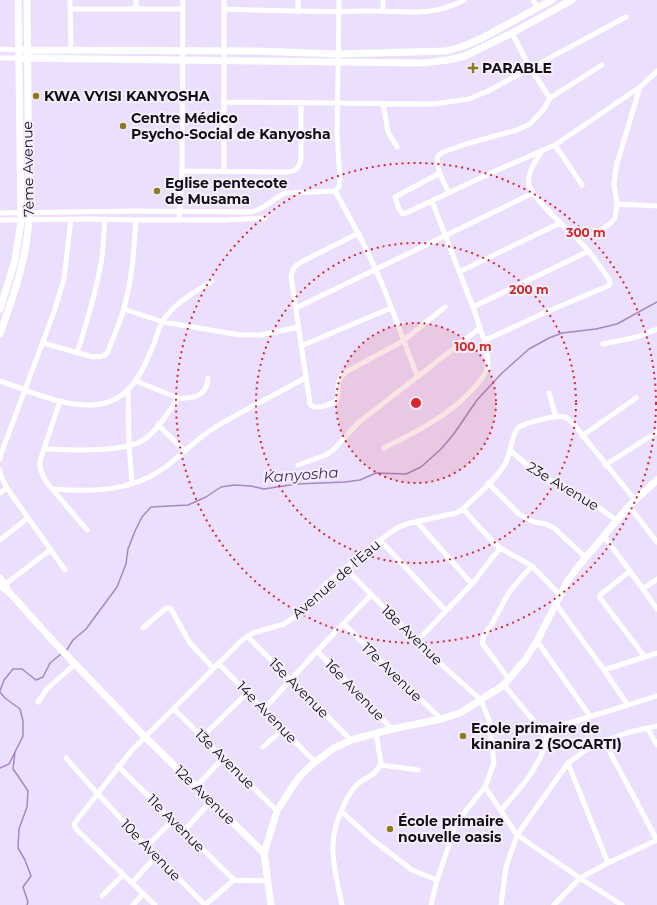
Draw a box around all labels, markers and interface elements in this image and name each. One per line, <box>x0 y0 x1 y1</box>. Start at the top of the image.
place label: PARABLE <box>482 59 552 77</box>
marker: PARABLE <box>467 62 479 74</box>
place label: KWA VYISI KANYOSHA <box>44 87 210 105</box>
marker: KWA VYISI KANYOSHA <box>31 91 41 101</box>
place label: Centre Médico Psycho-Social de Kanyosha <box>131 109 331 143</box>
street label: 7ème Avenue <box>18 121 38 217</box>
marker: Centre Médico Psycho-Social de Kanyosha <box>118 121 128 131</box>
place label: Eglise pentecote de Musama <box>165 174 288 208</box>
marker: Eglise pentecote de Musama <box>152 186 162 196</box>
text: 300 m <box>565 225 606 240</box>
text: 200 m <box>509 282 549 297</box>
text: 100 m <box>455 339 491 354</box>
centre of rings <box>409 396 423 410</box>
street label: 23e Avenue <box>524 457 602 515</box>
water label: Kanyosha <box>263 462 339 487</box>
street label: Avenue de l'Eau <box>288 536 384 622</box>
street label: 18e Avenue <box>377 601 447 669</box>
street label: 17e Avenue <box>358 639 426 705</box>
street label: 15e Avenue <box>265 654 333 722</box>
street label: 16e Avenue <box>321 655 389 725</box>
street label: 14e Avenue <box>233 677 301 747</box>
place label: Ecole primaire de kinanira 2 (SOCARTI) <box>471 719 622 753</box>
street label: 13e Avenue <box>191 725 259 793</box>
marker: Ecole primaire de kinanira 2 (SOCARTI) <box>458 731 468 741</box>
street label: 12e Avenue <box>171 761 239 829</box>
street label: 11e Avenue <box>143 790 209 856</box>
place label: École primaire nouvelle oasis <box>398 812 504 846</box>
street label: 10e Avenue <box>117 815 185 885</box>
marker: École primaire nouvelle oasis <box>385 824 395 834</box>

